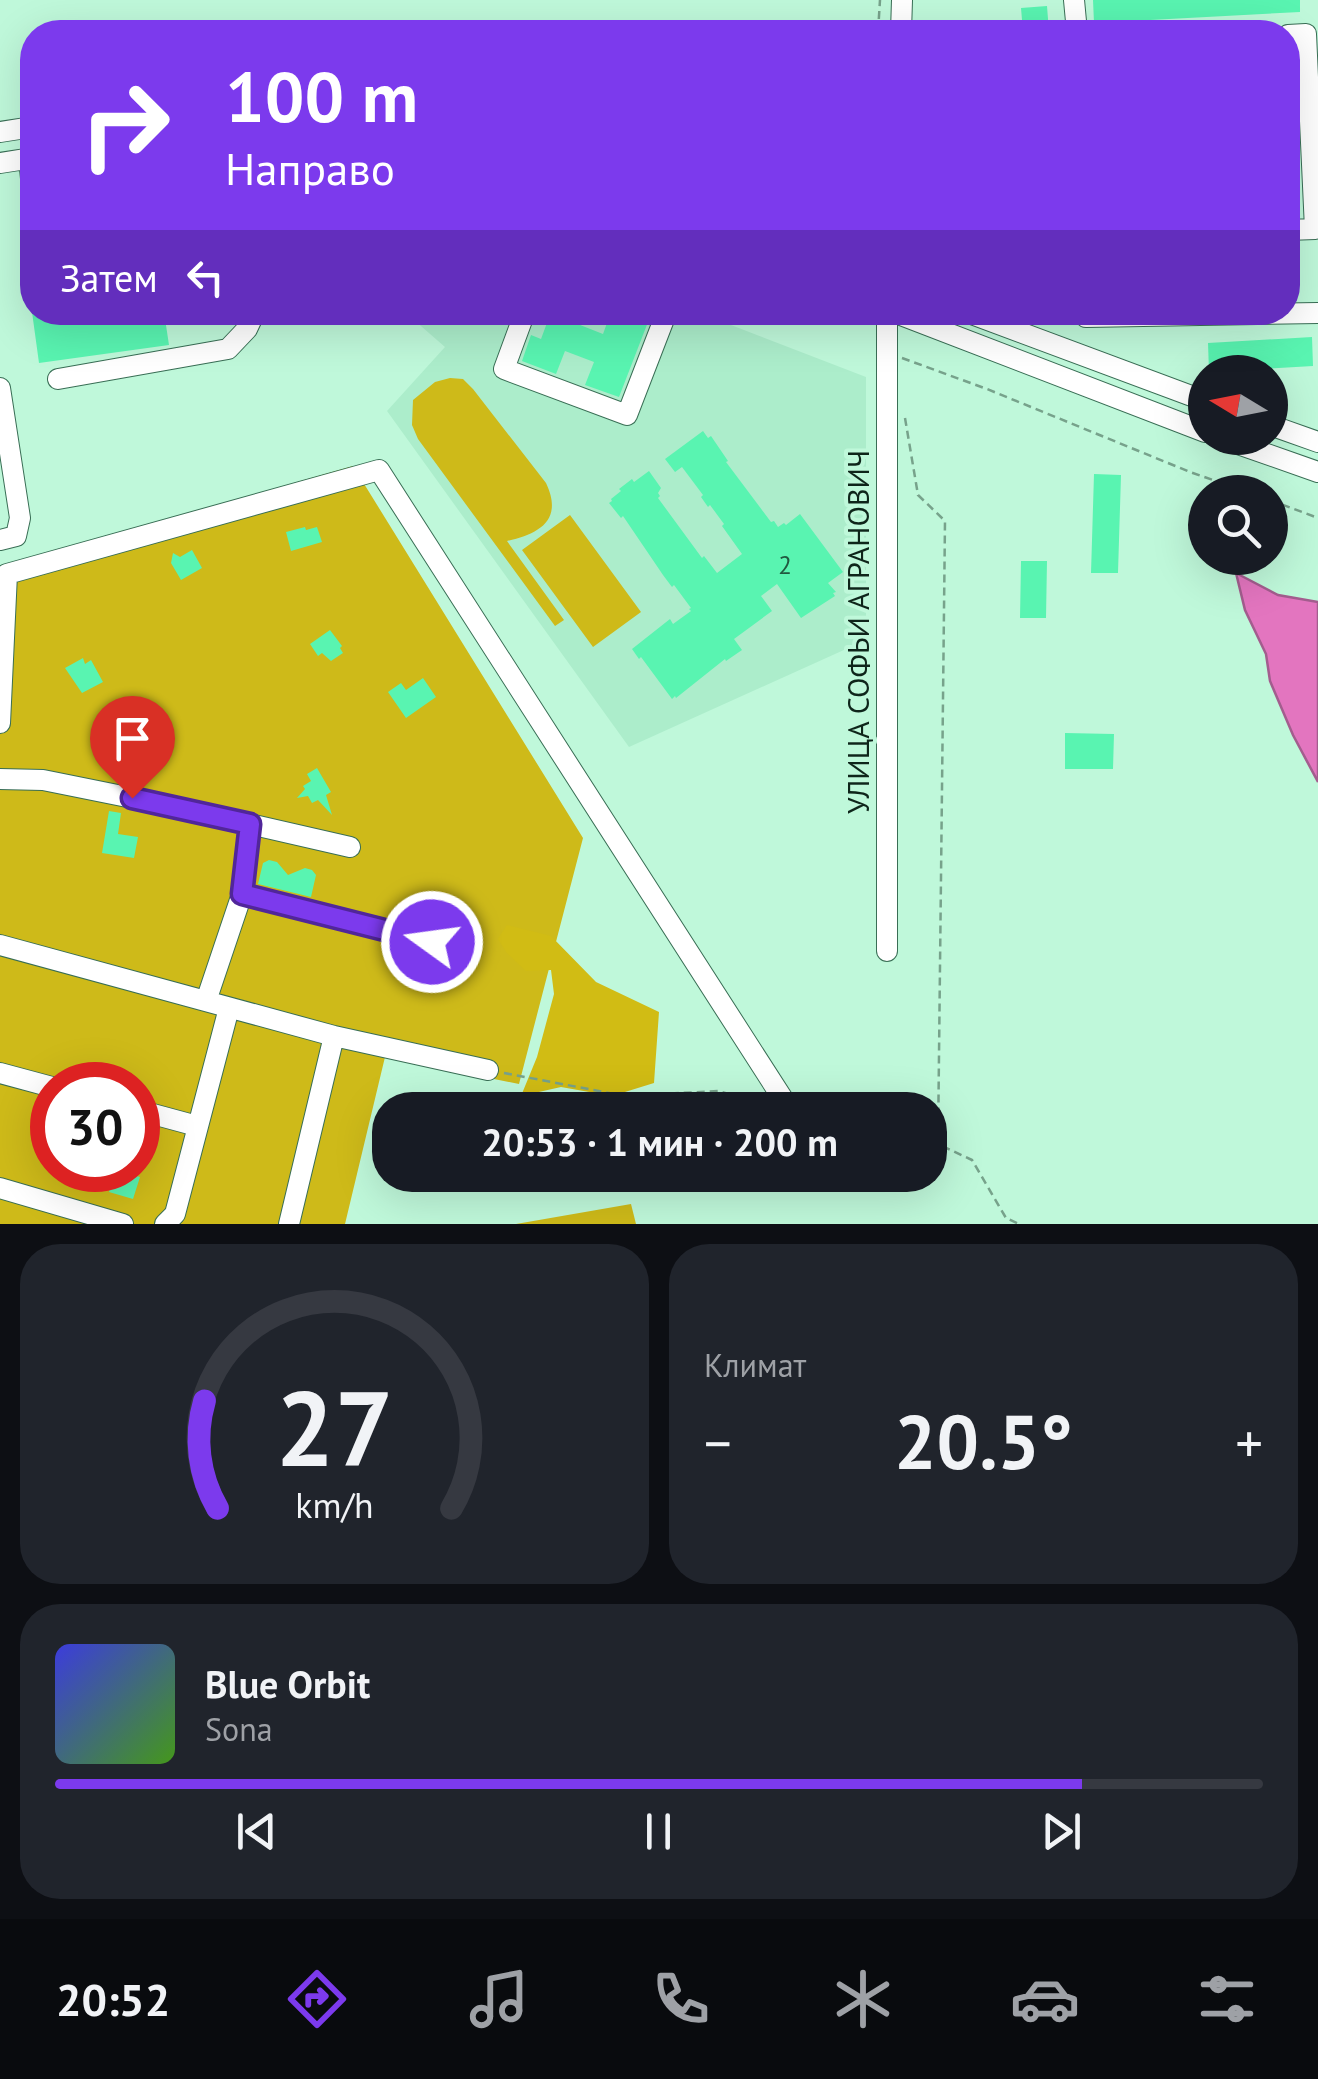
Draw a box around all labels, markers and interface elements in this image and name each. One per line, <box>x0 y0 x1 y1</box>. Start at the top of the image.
text: 100 m <box>225 51 418 141</box>
icon: right <box>60 60 190 190</box>
text: Направо <box>225 139 395 197</box>
icon: left <box>178 250 233 305</box>
text: Затем <box>60 253 158 302</box>
north arrow <box>1188 355 1288 455</box>
map controls <box>1188 355 1288 575</box>
street label: УЛИЦА СОФЬИ АГРАНОВИЧ <box>838 450 877 814</box>
button: search <box>1188 475 1288 575</box>
house number: 2 <box>778 549 792 581</box>
pin <box>90 696 175 799</box>
icon: arrive <box>105 711 160 766</box>
position arrow <box>380 890 484 994</box>
speed limit sign: 30 <box>30 1062 160 1192</box>
text: 20:53 · 1 мин · 200 m <box>481 1117 838 1166</box>
text: Климат <box>704 1344 806 1386</box>
text: 27 <box>276 1360 393 1495</box>
text: 20.5° <box>894 1393 1073 1490</box>
text: − <box>704 1407 732 1478</box>
text: + <box>1235 1407 1263 1478</box>
text: km/h <box>295 1482 374 1528</box>
text: Blue Orbit <box>205 1659 370 1708</box>
text: Sona <box>205 1708 273 1750</box>
icon: previous <box>229 1804 284 1859</box>
icon: pause <box>631 1804 686 1859</box>
icon: next <box>1034 1804 1089 1859</box>
icon: directions <box>282 1964 352 2034</box>
icon: music <box>464 1964 534 2034</box>
icon: phone <box>646 1964 716 2034</box>
icon: climate <box>828 1964 898 2034</box>
icon: car <box>1010 1964 1080 2034</box>
icon: filters <box>1192 1964 1262 2034</box>
text: 20:52 <box>56 1970 170 2028</box>

